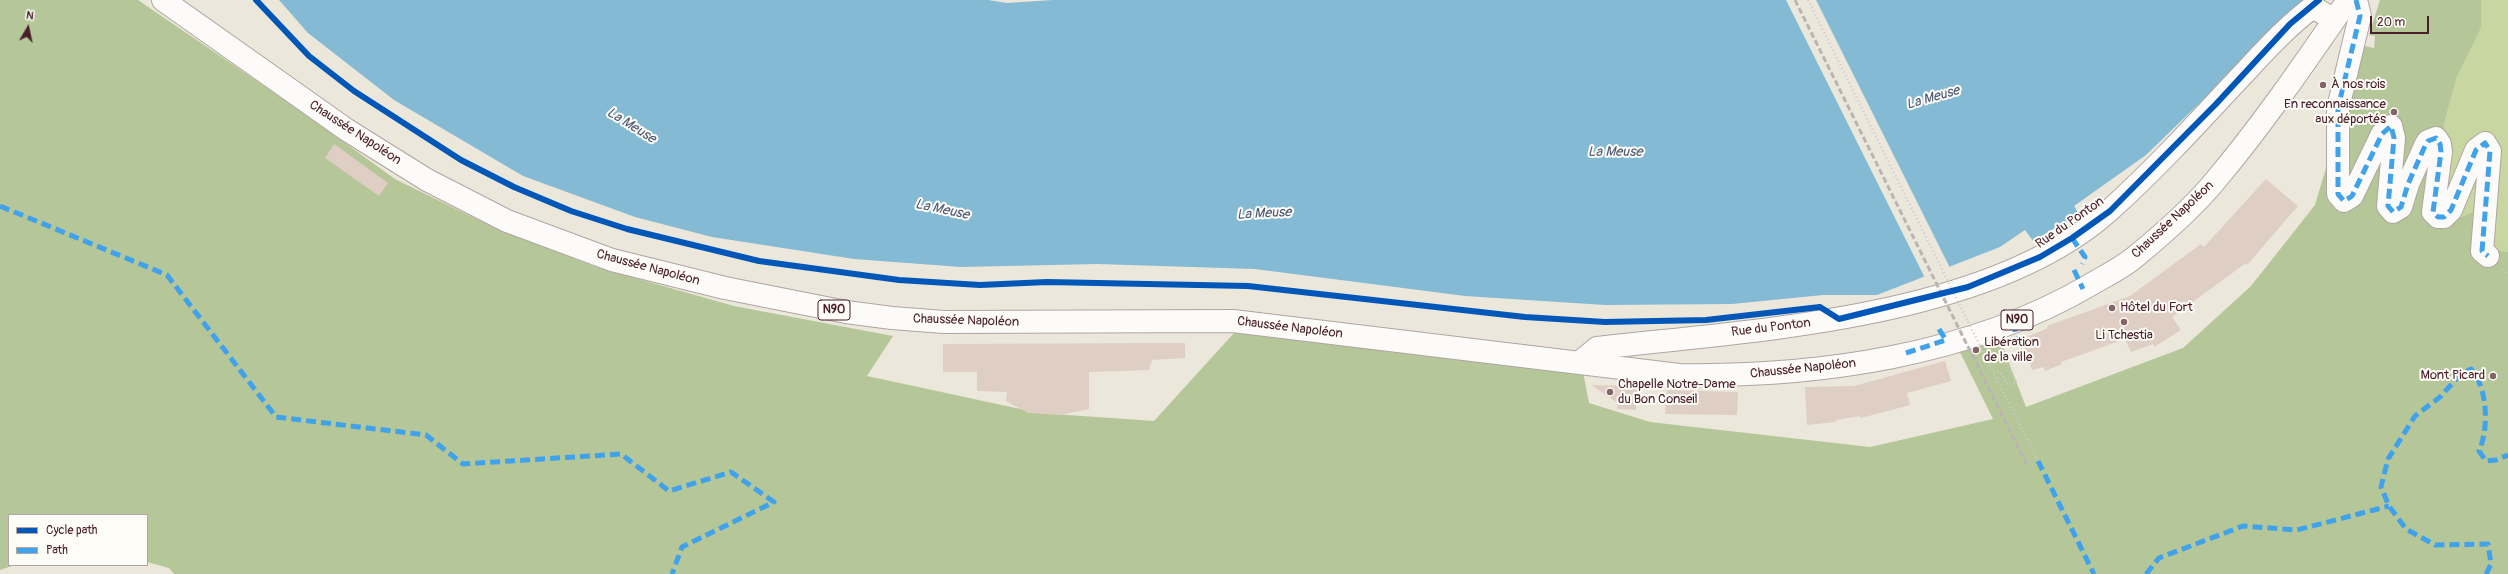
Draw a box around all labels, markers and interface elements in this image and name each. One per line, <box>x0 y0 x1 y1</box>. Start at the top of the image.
north arrow <box>8 8 48 48</box>
scale bar <box>2372 8 2431 34</box>
text: N <box>25 9 35 23</box>
text: 20 m <box>2377 15 2405 30</box>
place label: À nos rois <box>2331 77 2385 93</box>
marker: À nos rois <box>2318 80 2328 90</box>
water label: La Meuse <box>1904 82 1962 114</box>
street label: Chaussée Napoléon <box>306 97 404 169</box>
place label: En reconnaissance aux déportés <box>2284 97 2386 128</box>
water label: La Meuse <box>603 104 659 148</box>
marker: En reconnaissance aux déportés <box>2389 107 2399 117</box>
water label: La Meuse <box>1588 144 1642 160</box>
street label: Chaussée Napoléon <box>2129 178 2217 262</box>
street label: Rue du Ponton <box>2033 194 2107 252</box>
water label: La Meuse <box>914 196 970 224</box>
water label: La Meuse <box>1236 204 1292 224</box>
street label: Chaussée Napoléon <box>595 247 701 289</box>
road number: N90 <box>818 300 850 320</box>
place label: Hôtel du Fort <box>2120 300 2193 316</box>
marker: Hôtel du Fort <box>2107 303 2117 313</box>
road number: N90 <box>2001 310 2033 330</box>
street label: Chaussée Napoléon <box>913 311 1019 331</box>
street label: Chaussée Napoléon <box>1236 314 1344 342</box>
street label: Rue du Ponton <box>1730 315 1812 341</box>
marker: Li Tchestia <box>2119 317 2129 327</box>
place label: Li Tchestia <box>2095 328 2153 344</box>
place label: Libération de la ville <box>1984 335 2039 366</box>
marker: Libération de la ville <box>1971 345 1981 355</box>
street label: Chaussée Napoléon <box>1749 356 1857 382</box>
place label: Mont Picard <box>2421 368 2485 384</box>
marker: Mont Picard <box>2488 371 2498 381</box>
place label: Chapelle Notre-Dame du Bon Conseil <box>1618 377 1736 408</box>
marker: Chapelle Notre-Dame du Bon Conseil <box>1605 387 1615 397</box>
legend <box>8 514 148 566</box>
text: Cycle path <box>46 523 97 538</box>
text: Path <box>46 543 68 558</box>

